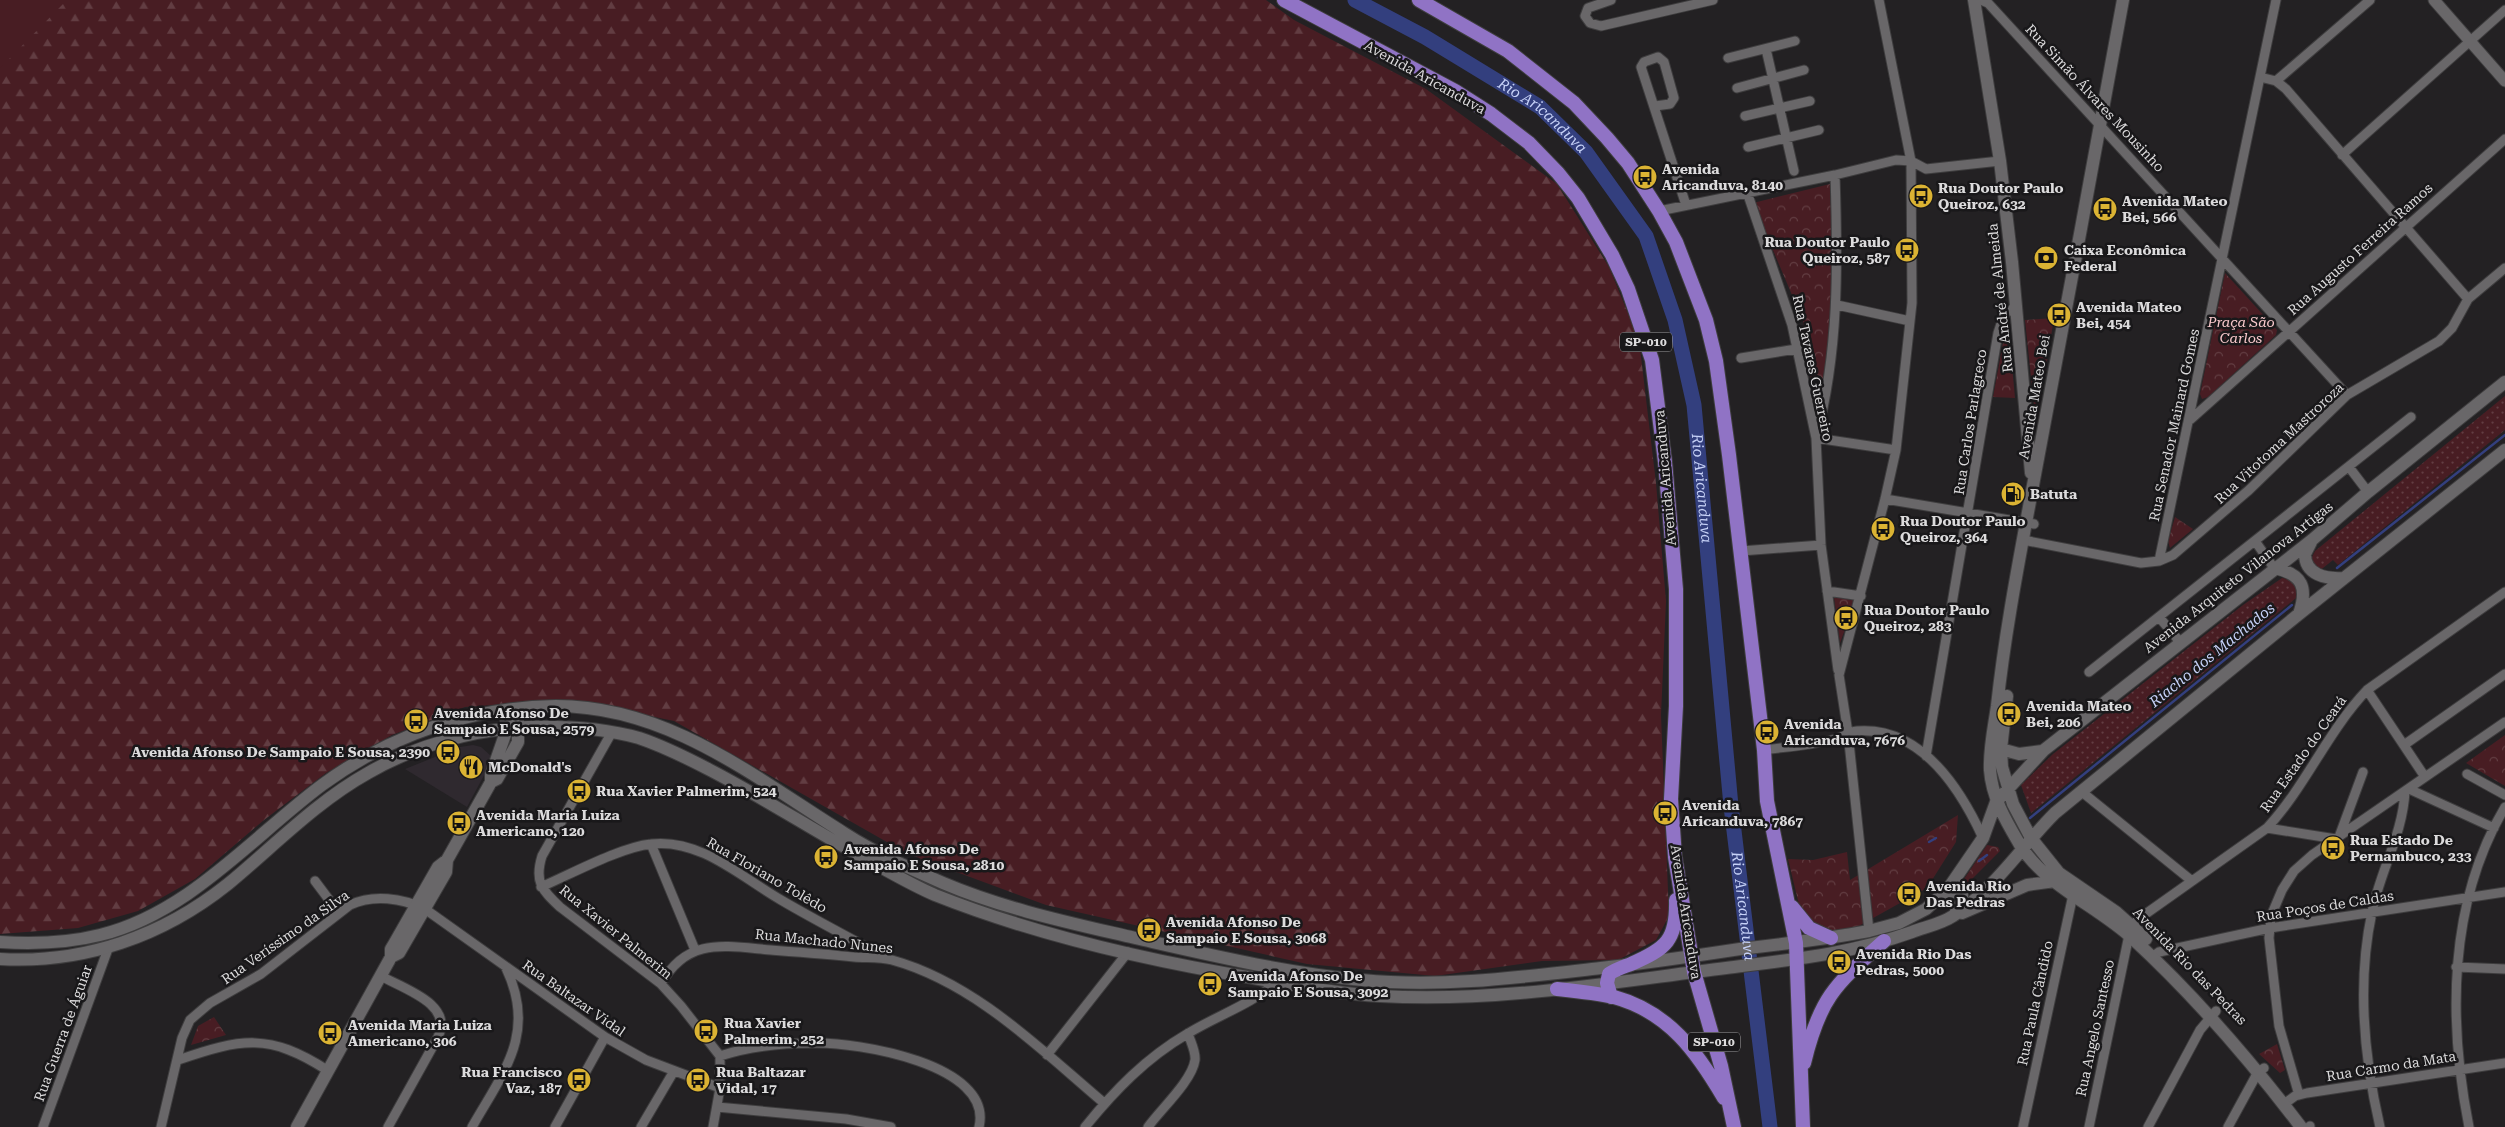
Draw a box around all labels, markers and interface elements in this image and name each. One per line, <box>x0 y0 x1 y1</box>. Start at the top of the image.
street label: Rua Simão Álvares Mousinho <box>2022 21 2168 175</box>
street label: Avenida Aricanduva <box>1362 37 1489 117</box>
water label: Rio Aricanduva <box>1494 74 1591 157</box>
place label: Avenida Aricanduva, 8140 <box>1662 161 1783 193</box>
bus stop icon: Avenida Aricanduva, 8140 <box>1632 164 1658 190</box>
place label: Rua Doutor Paulo Queiroz, 632 <box>1938 180 2064 212</box>
street label: Rua Augusto Ferreira Ramos <box>2284 180 2436 318</box>
bus stop icon: Rua Doutor Paulo Queiroz, 632 <box>1908 183 1934 209</box>
place label: Avenida Mateo Bei, 566 <box>2122 193 2228 225</box>
bus stop icon: Avenida Mateo Bei, 566 <box>2092 196 2118 222</box>
street label: Rua André de Almeida <box>1984 222 2016 373</box>
place label: Rua Doutor Paulo Queiroz, 587 <box>1764 234 1890 266</box>
bus stop icon: Rua Doutor Paulo Queiroz, 587 <box>1894 237 1920 263</box>
place label: Caixa Econômica Federal <box>2064 242 2187 274</box>
bank icon: Caixa Econômica Federal <box>2033 245 2059 271</box>
street label: Rua Tavares Guerreiro <box>1790 293 1836 443</box>
place label: Avenida Mateo Bei, 454 <box>2076 299 2182 331</box>
bus stop icon: Avenida Mateo Bei, 454 <box>2046 302 2072 328</box>
park label: Praça São Carlos <box>2206 314 2275 346</box>
street label: Rua Senador Mainard Gomes <box>2146 327 2202 523</box>
road number: SP-010 <box>1620 332 1672 352</box>
street label: Avenida Mateo Bei <box>2015 333 2053 460</box>
street label: Rua Carlos Parlagreco <box>1951 348 1989 496</box>
street label: Rua Vitotoma Mastroroza <box>2211 379 2347 507</box>
street label: Avenida Aricanduva <box>1651 409 1679 546</box>
water label: Rio Aricanduva <box>1688 432 1716 544</box>
fuel station icon: Batuta <box>2000 481 2026 507</box>
place label: Batuta <box>2030 486 2078 502</box>
street label: Avenida Arquiteto Vilanova Artigas <box>2140 498 2336 656</box>
place label: Rua Doutor Paulo Queiroz, 364 <box>1900 513 2026 545</box>
bus stop icon: Rua Doutor Paulo Queiroz, 364 <box>1870 516 1896 542</box>
water label: Riacho dos Machados <box>2145 599 2278 712</box>
place label: Rua Doutor Paulo Queiroz, 283 <box>1864 602 1990 634</box>
bus stop icon: Rua Doutor Paulo Queiroz, 283 <box>1833 605 1859 631</box>
street label: Rua Estado do Ceará <box>2257 692 2349 815</box>
place label: Avenida Mateo Bei, 206 <box>2026 698 2132 730</box>
bus stop icon: Avenida Mateo Bei, 206 <box>1996 701 2022 727</box>
place label: Avenida Afonso De Sampaio E Sousa, 2579 <box>434 705 595 737</box>
bus stop icon: Avenida Afonso De Sampaio E Sousa, 2579 <box>403 708 429 734</box>
place label: Avenida Aricanduva, 7676 <box>1784 716 1905 748</box>
bus stop icon: Avenida Aricanduva, 7676 <box>1754 719 1780 745</box>
bus stop icon: Avenida Afonso De Sampaio E Sousa, 2390 <box>435 739 461 765</box>
place label: Avenida Afonso De Sampaio E Sousa, 2390 <box>131 744 430 760</box>
restaurant icon: McDonald's <box>458 754 484 780</box>
place label: McDonald's <box>488 759 571 775</box>
bus stop icon: Rua Xavier Palmerim, 524 <box>566 778 592 804</box>
place label: Rua Xavier Palmerim, 524 <box>596 783 777 799</box>
place label: Avenida Aricanduva, 7867 <box>1682 797 1803 829</box>
bus stop icon: Avenida Aricanduva, 7867 <box>1652 800 1678 826</box>
place label: Avenida Maria Luiza Americano, 120 <box>476 807 621 839</box>
bus stop icon: Avenida Maria Luiza Americano, 120 <box>446 810 472 836</box>
place label: Rua Estado De Pernambuco, 233 <box>2350 832 2472 864</box>
street label: Rua Floriano Tolêdo <box>704 834 830 916</box>
bus stop icon: Rua Estado De Pernambuco, 233 <box>2320 835 2346 861</box>
place label: Avenida Afonso De Sampaio E Sousa, 2810 <box>844 841 1005 873</box>
bus stop icon: Avenida Afonso De Sampaio E Sousa, 2810 <box>813 844 839 870</box>
street label: Avenida Aricanduva <box>1667 844 1705 981</box>
water label: Rio Aricanduva <box>1728 850 1759 962</box>
place label: Avenida Rio Das Pedras <box>1926 878 2011 910</box>
bus stop icon: Avenida Rio Das Pedras <box>1896 881 1922 907</box>
street label: Rua Xavier Palmerim <box>556 882 676 982</box>
street label: Rua Veríssimo da Silva <box>218 887 352 987</box>
street label: Rua Poços de Caldas <box>2255 887 2395 925</box>
street label: Avenida Rio das Pedras <box>2130 904 2250 1028</box>
place label: Avenida Afonso De Sampaio E Sousa, 3068 <box>1166 914 1327 946</box>
bus stop icon: Avenida Afonso De Sampaio E Sousa, 3068 <box>1136 917 1162 943</box>
street label: Rua Machado Nunes <box>754 926 894 956</box>
street label: Rua Paula Cândido <box>2014 939 2056 1067</box>
place label: Avenida Rio Das Pedras, 5000 <box>1856 946 1971 978</box>
bus stop icon: Avenida Rio Das Pedras, 5000 <box>1826 949 1852 975</box>
street label: Rua Baltazar Vidal <box>519 956 629 1040</box>
street label: Rua Angelo Santesso <box>2073 958 2117 1098</box>
street label: Rua Guerra de Águiar <box>31 962 95 1103</box>
place label: Avenida Afonso De Sampaio E Sousa, 3092 <box>1228 968 1389 1000</box>
bus stop icon: Avenida Afonso De Sampaio E Sousa, 3092 <box>1197 971 1223 997</box>
place label: Rua Xavier Palmerim, 252 <box>724 1015 824 1047</box>
place label: Avenida Maria Luiza Americano, 306 <box>348 1017 493 1049</box>
bus stop icon: Rua Xavier Palmerim, 252 <box>693 1018 719 1044</box>
bus stop icon: Avenida Maria Luiza Americano, 306 <box>317 1020 343 1046</box>
road number: SP-010 <box>1688 1032 1740 1052</box>
street label: Rua Carmo da Mata <box>2325 1048 2457 1084</box>
place label: Rua Francisco Vaz, 187 <box>461 1064 562 1096</box>
place label: Rua Baltazar Vidal, 17 <box>716 1064 806 1096</box>
bus stop icon: Rua Francisco Vaz, 187 <box>566 1067 592 1093</box>
bus stop icon: Rua Baltazar Vidal, 17 <box>685 1067 711 1093</box>

